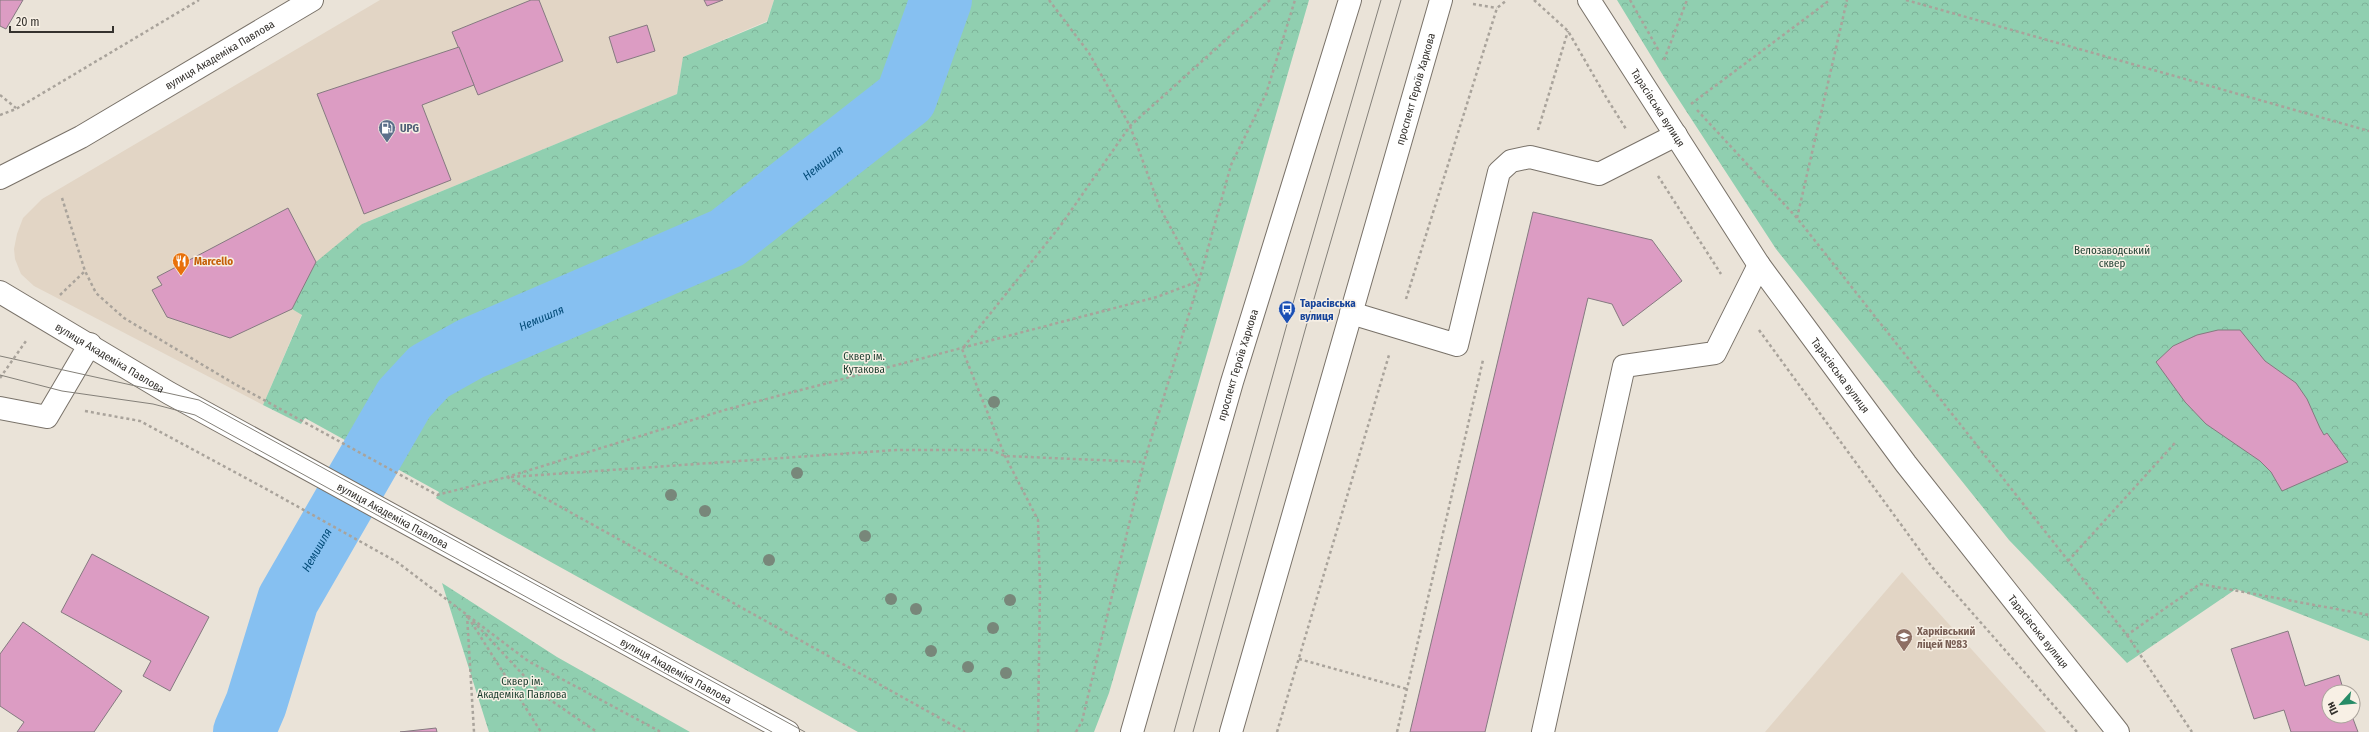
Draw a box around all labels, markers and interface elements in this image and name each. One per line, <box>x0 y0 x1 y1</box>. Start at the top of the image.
scale bar <box>10 8 113 34</box>
text: 20 m <box>16 15 40 29</box>
street label: вулиця Академіка Павлова <box>163 18 277 93</box>
street label: проспект Героїв Харкова <box>1394 32 1438 147</box>
street label: Тарасівська вулиця <box>1628 67 1687 149</box>
fuel station icon: UPG <box>377 118 397 143</box>
place label: UPG <box>400 122 419 135</box>
water label: Немишля <box>800 143 846 183</box>
park label: Велозаводський сквер <box>2074 244 2150 270</box>
restaurant icon: Marcello <box>171 251 191 276</box>
place label: Marcello <box>194 255 233 268</box>
place label: Тарасівська вулиця <box>1300 297 1356 323</box>
bus stop icon: Тарасівська вулиця <box>1277 299 1297 324</box>
water label: Немишля <box>517 302 566 334</box>
street label: проспект Героїв Харкова <box>1215 308 1261 422</box>
street label: вулиця Академіка Павлова <box>53 320 167 396</box>
street label: Тарасівська вулиця <box>1808 336 1872 416</box>
park label: Сквер ім. Кутакова <box>843 350 885 376</box>
street label: вулиця Академіка Павлова <box>335 480 450 552</box>
water label: Немишля <box>299 526 335 574</box>
street label: Тарасівська вулиця <box>2005 593 2071 671</box>
place label: Харківський ліцей №83 <box>1916 625 1975 651</box>
school or university icon: Харківський ліцей №83 <box>1894 627 1914 652</box>
street label: вулиця Академіка Павлова <box>618 635 734 707</box>
park label: Сквер ім. Академіка Павлова <box>477 675 567 701</box>
north arrow <box>2321 684 2361 724</box>
text: Пн <box>2324 700 2341 717</box>

